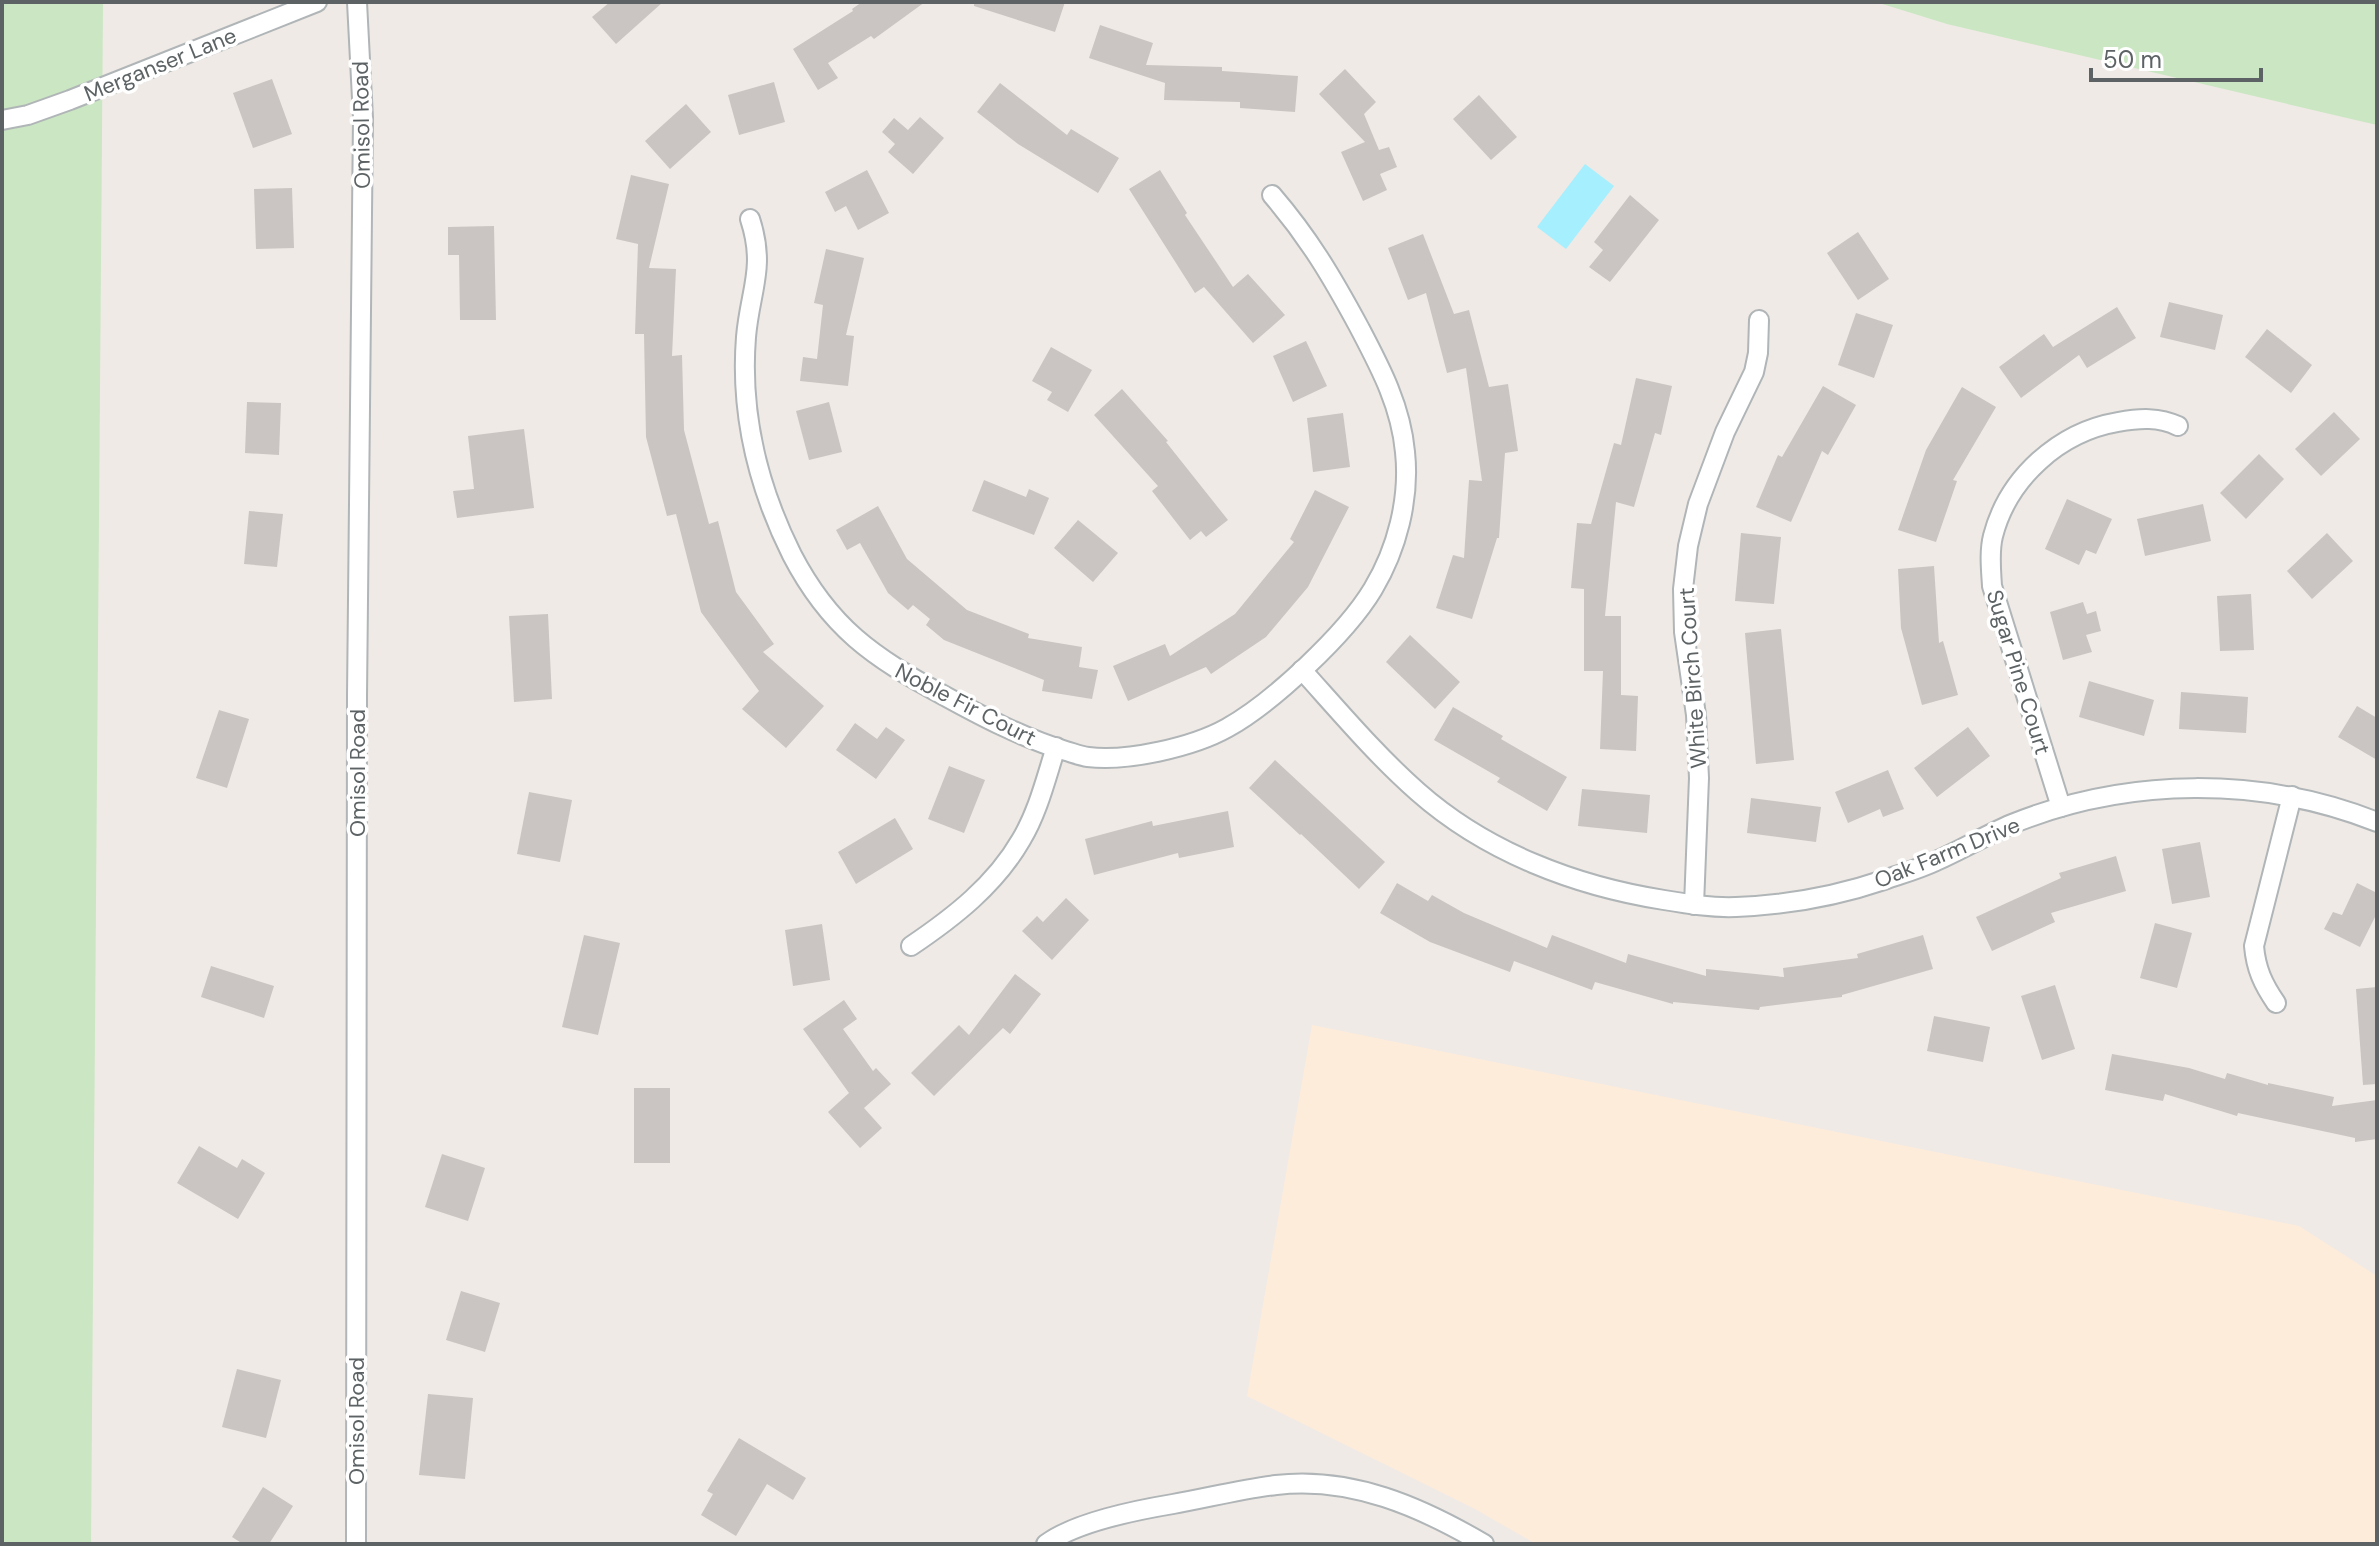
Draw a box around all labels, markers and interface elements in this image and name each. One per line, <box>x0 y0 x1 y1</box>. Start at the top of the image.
street label: Merganser Lane <box>80 21 241 108</box>
scale bar <box>2091 32 2261 82</box>
text: 50 m <box>2103 44 2162 75</box>
street label: Omisol Road <box>346 61 377 189</box>
street label: White Birch Court <box>1672 586 1713 769</box>
street label: Sugar Pine Court <box>1980 586 2057 758</box>
street label: Noble Fir Court <box>890 656 1041 752</box>
street label: Omisol Road <box>343 709 372 837</box>
street label: Oak Farm Drive <box>1870 810 2024 895</box>
street label: Omisol Road <box>342 1357 371 1485</box>

